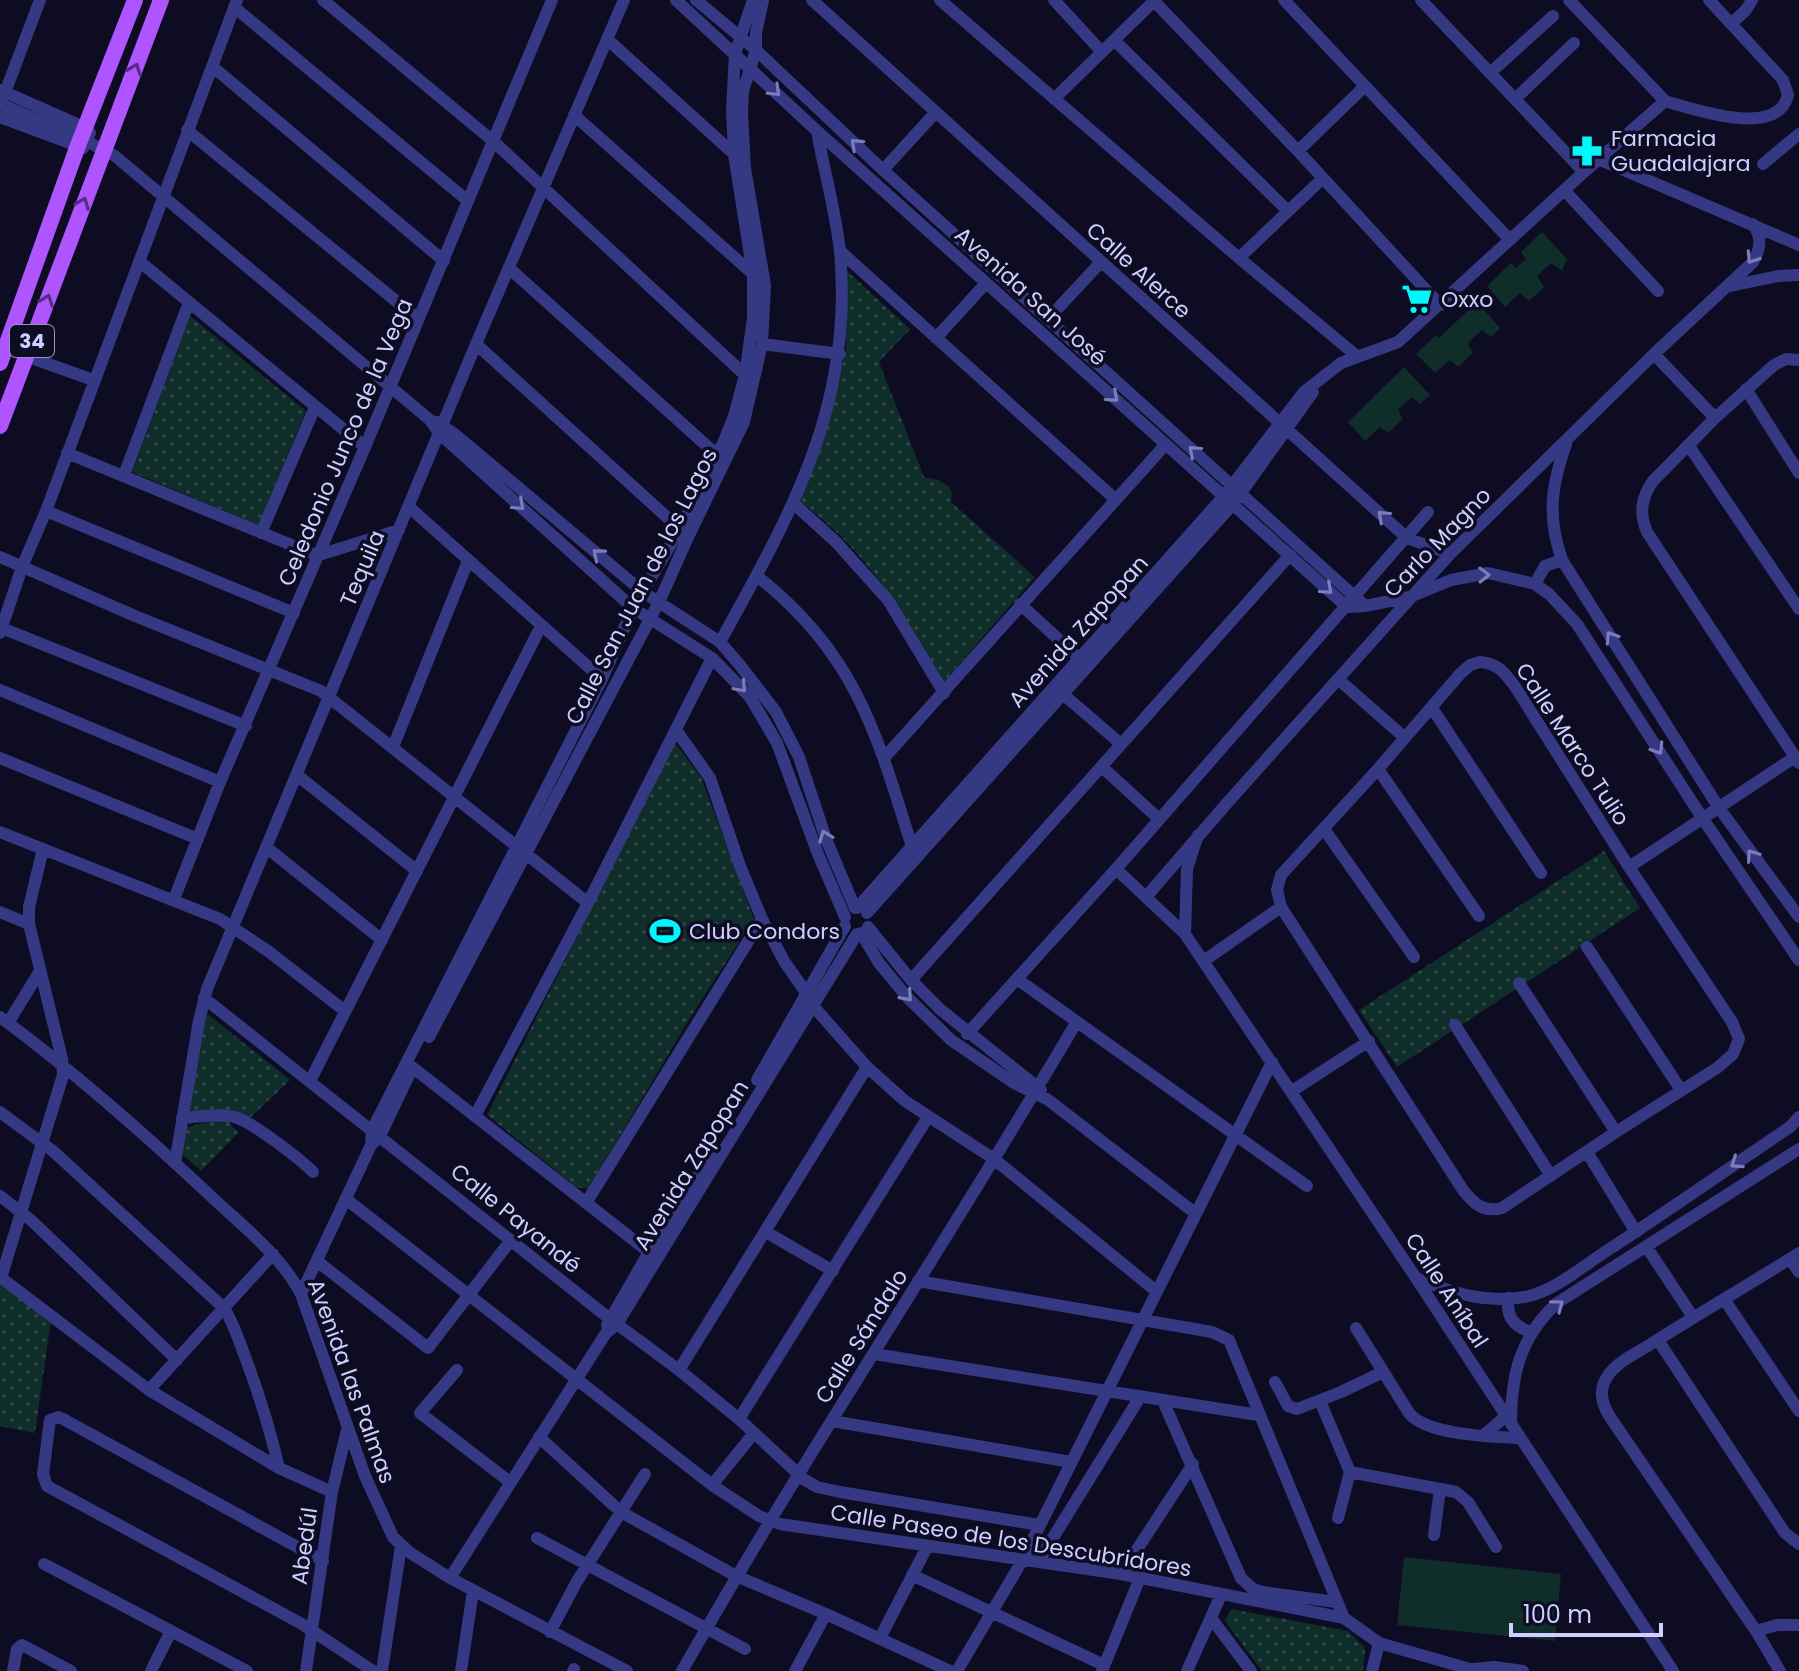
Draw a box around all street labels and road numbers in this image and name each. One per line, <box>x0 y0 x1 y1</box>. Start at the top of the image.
street label: Calle Alerce <box>1080 215 1198 326</box>
street label: Avenida San José <box>948 220 1113 373</box>
street label: Celedonio Junco de la Vega <box>271 293 420 591</box>
road number: 34 <box>10 325 54 357</box>
street label: Calle San Juan de los Lagos <box>558 443 725 730</box>
street label: Carlo Magno <box>1377 480 1498 604</box>
street label: Tequila <box>333 525 392 611</box>
street label: Avenida Zapopan <box>1001 548 1155 714</box>
street label: Calle Marco Tulio <box>1508 657 1637 832</box>
street label: Avenida Zapopan <box>626 1074 756 1256</box>
street label: Calle Payandé <box>444 1156 587 1281</box>
street label: Calle Aníbal <box>1398 1227 1495 1354</box>
street label: Calle Sándalo <box>808 1263 915 1409</box>
street label: Avenida las Palmas <box>300 1275 403 1488</box>
street label: Calle Paseo de los Descubridores <box>828 1497 1194 1584</box>
street label: Abedúl <box>284 1505 325 1587</box>

